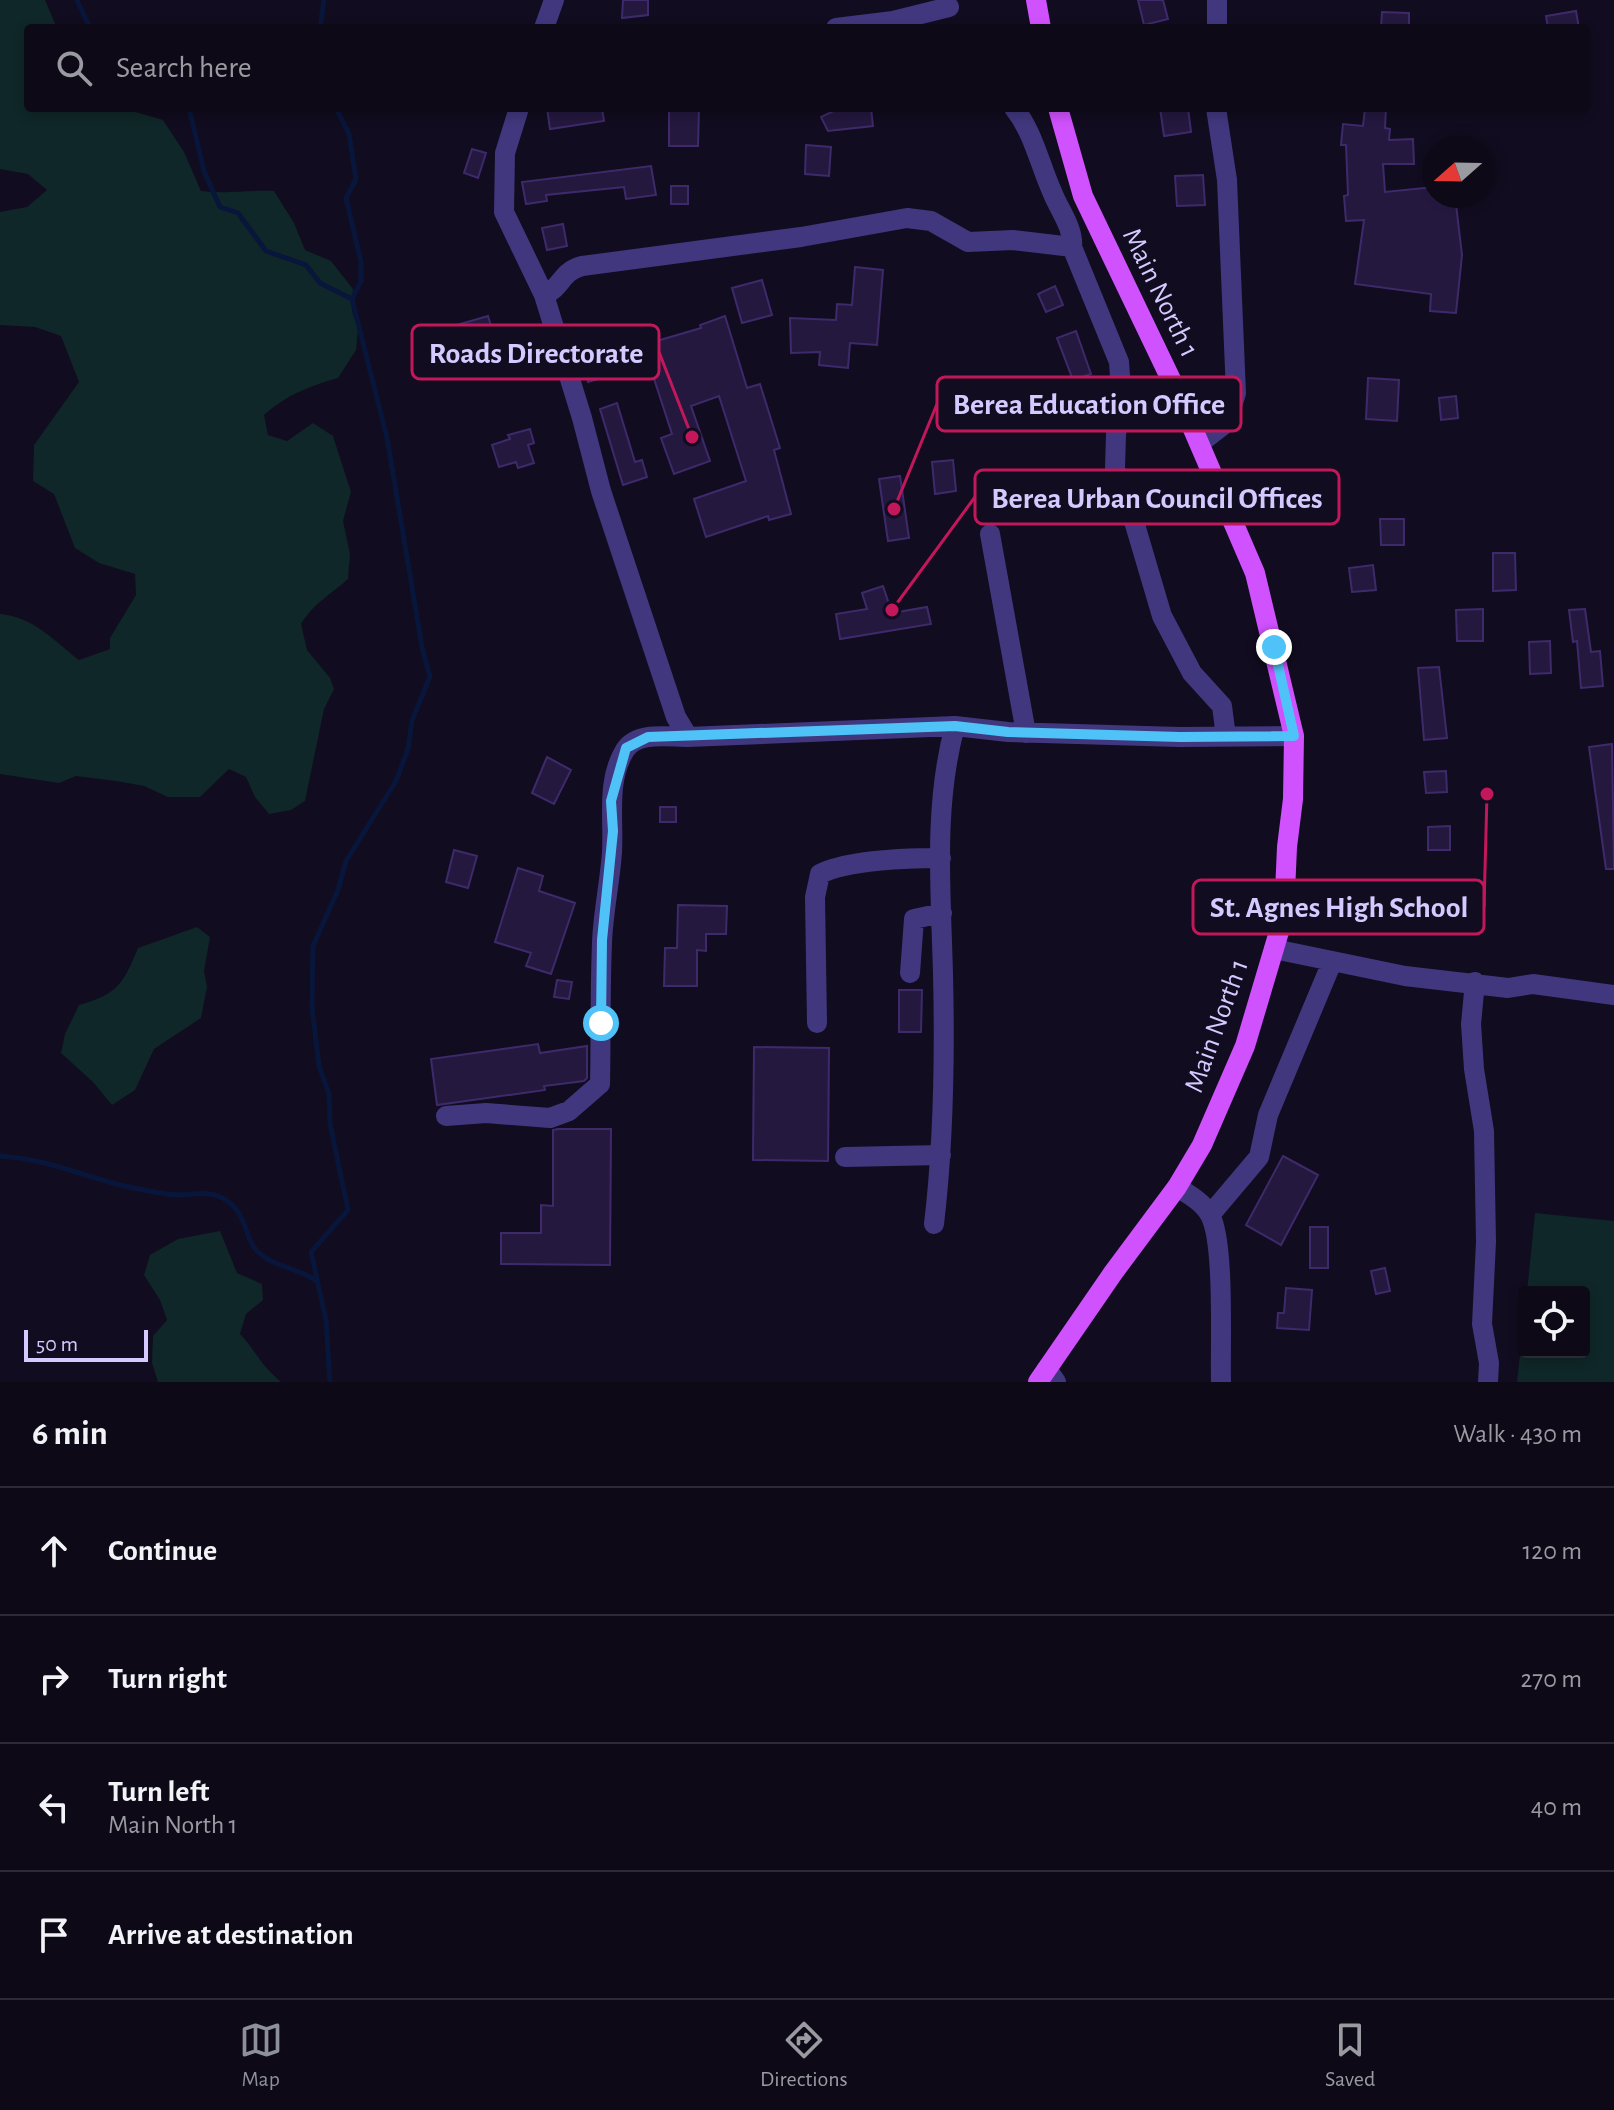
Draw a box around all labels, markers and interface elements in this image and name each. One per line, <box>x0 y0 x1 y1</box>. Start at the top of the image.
search box <box>24 24 1590 112</box>
icon: search <box>52 46 96 90</box>
text: Search here <box>116 53 252 83</box>
north arrow <box>1422 136 1494 208</box>
street label: Main North 1 <box>1117 224 1203 362</box>
callout: Roads Directorate <box>412 325 659 379</box>
text: Roads Directorate <box>429 339 643 369</box>
callout: Berea Education Office <box>937 377 1241 431</box>
text: Berea Education Office <box>953 390 1225 420</box>
callout: Berea Urban Council Offices <box>975 470 1339 524</box>
text: Berea Urban Council Offices <box>991 484 1323 514</box>
route end <box>1256 629 1292 665</box>
callout: St. Agnes High School <box>1193 880 1484 934</box>
text: St. Agnes High School <box>1210 893 1468 923</box>
street label: Main North 1 <box>1180 956 1254 1096</box>
route start <box>583 1005 619 1041</box>
map controls <box>1518 1286 1590 1358</box>
button: locate <box>1518 1286 1590 1358</box>
scale bar <box>24 1326 148 1362</box>
text: 50 m <box>36 1333 78 1355</box>
text: 6 min <box>32 1417 108 1451</box>
text: Walk · 430 m <box>1453 1421 1582 1447</box>
icon: ahead <box>32 1529 76 1573</box>
text: Continue <box>108 1536 217 1566</box>
text: 120 m <box>1522 1538 1582 1564</box>
icon: right <box>32 1657 76 1701</box>
text: Turn right <box>108 1664 227 1694</box>
text: 270 m <box>1521 1666 1582 1692</box>
text: Turn left <box>108 1777 209 1807</box>
icon: left <box>32 1785 76 1829</box>
text: 40 m <box>1531 1794 1582 1820</box>
text: Main North 1 <box>108 1812 237 1838</box>
icon: arrive <box>32 1913 76 1957</box>
text: Arrive at destination <box>108 1920 354 1950</box>
tab: Map <box>239 2018 283 2092</box>
tab: Directions <box>760 2018 848 2092</box>
tab: Saved <box>1325 2018 1375 2092</box>

